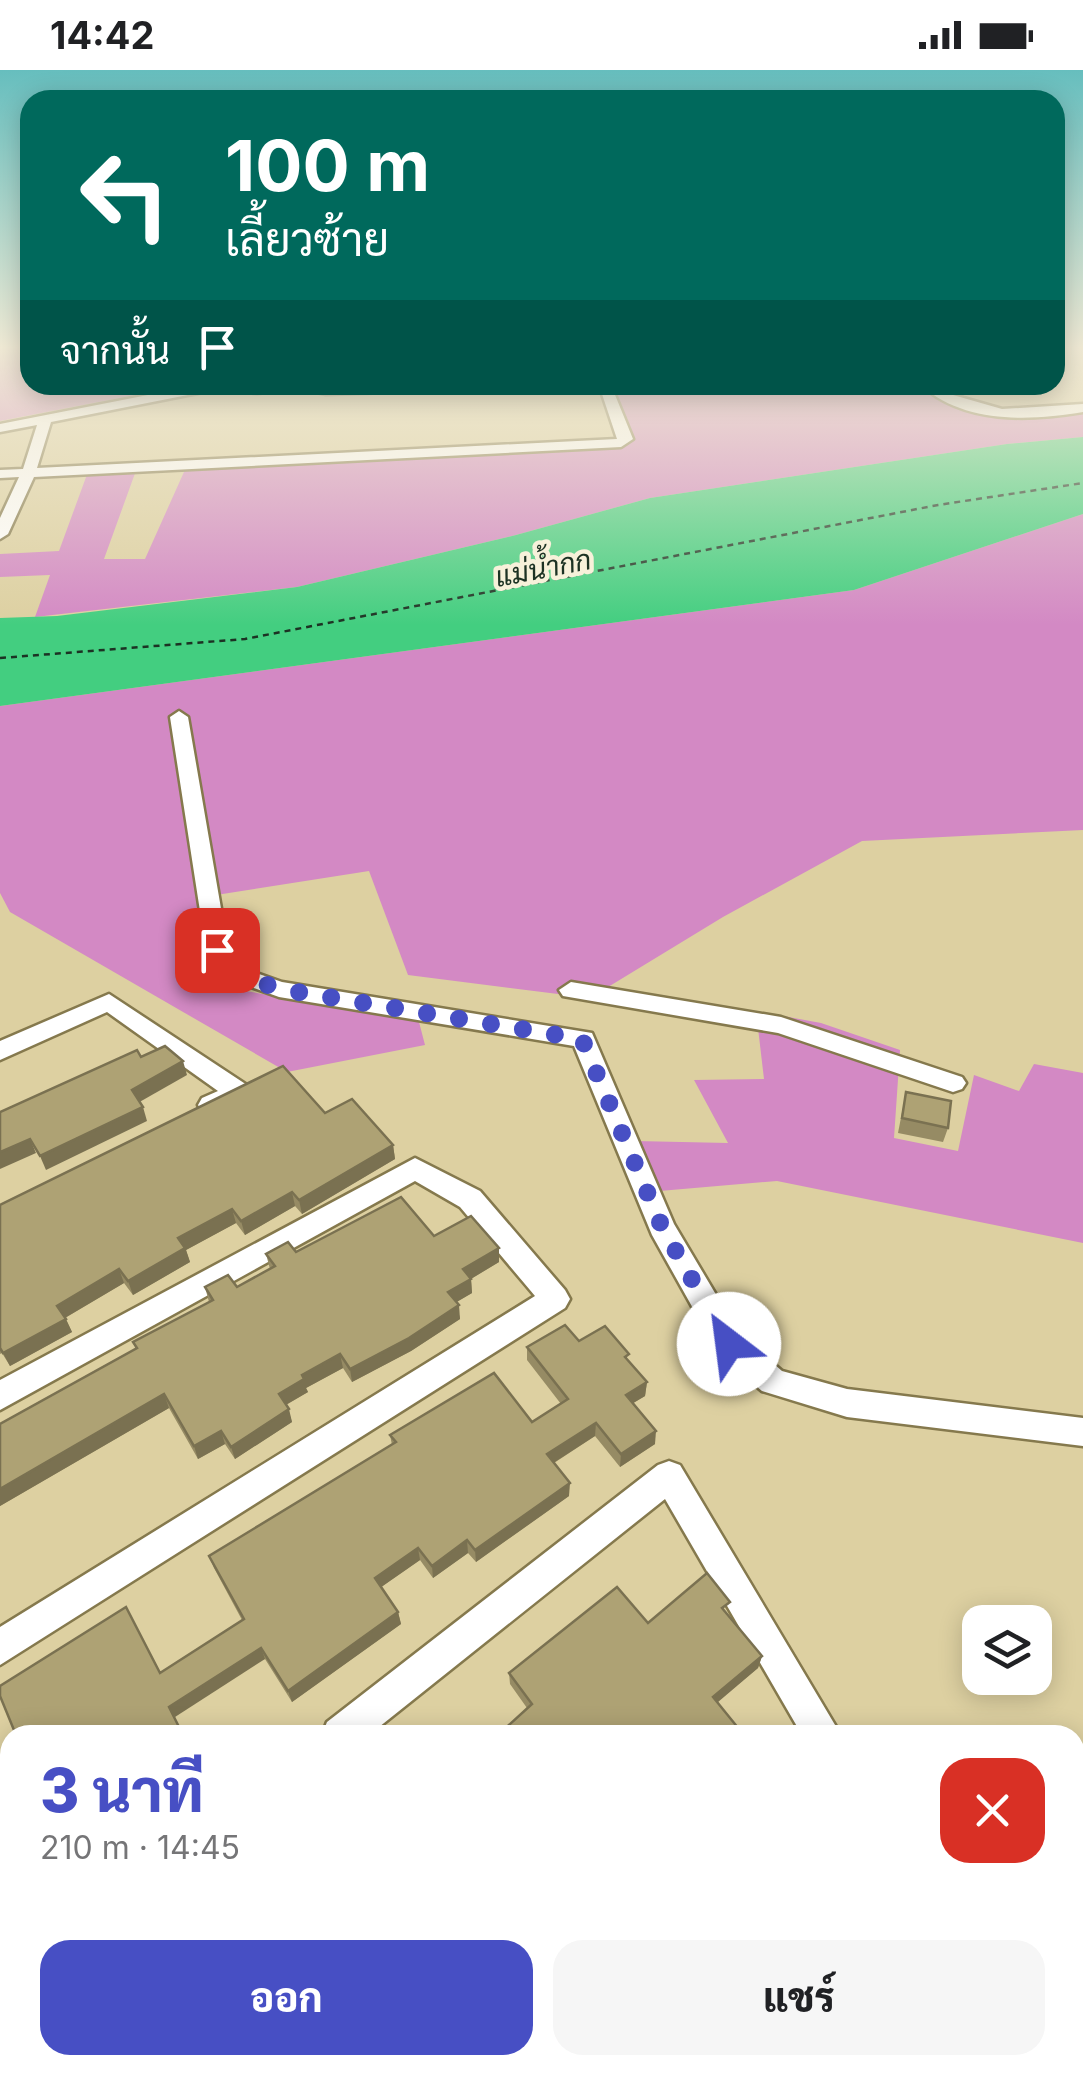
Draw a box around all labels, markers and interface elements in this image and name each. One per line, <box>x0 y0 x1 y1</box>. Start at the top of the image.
text: 14:42 <box>50 12 154 58</box>
text: 100 m <box>225 123 430 208</box>
icon: left <box>60 130 190 260</box>
text: เลี้ยวซ้าย <box>225 212 389 267</box>
icon: arrive <box>190 320 245 375</box>
text: จากนั้น <box>60 327 170 373</box>
water label: แม่น้ำกก <box>491 535 594 594</box>
pin <box>175 908 260 993</box>
icon: arrive <box>190 923 245 978</box>
position arrow <box>677 1292 781 1396</box>
map controls <box>962 1605 1052 1695</box>
button: layers <box>962 1605 1052 1695</box>
text: 3 นาที <box>40 1754 204 1826</box>
button: close <box>940 1758 1045 1863</box>
text: 210 m · 14:45 <box>40 1828 240 1867</box>
button: ออก <box>40 1940 533 2055</box>
button: แชร์ <box>553 1940 1045 2055</box>

